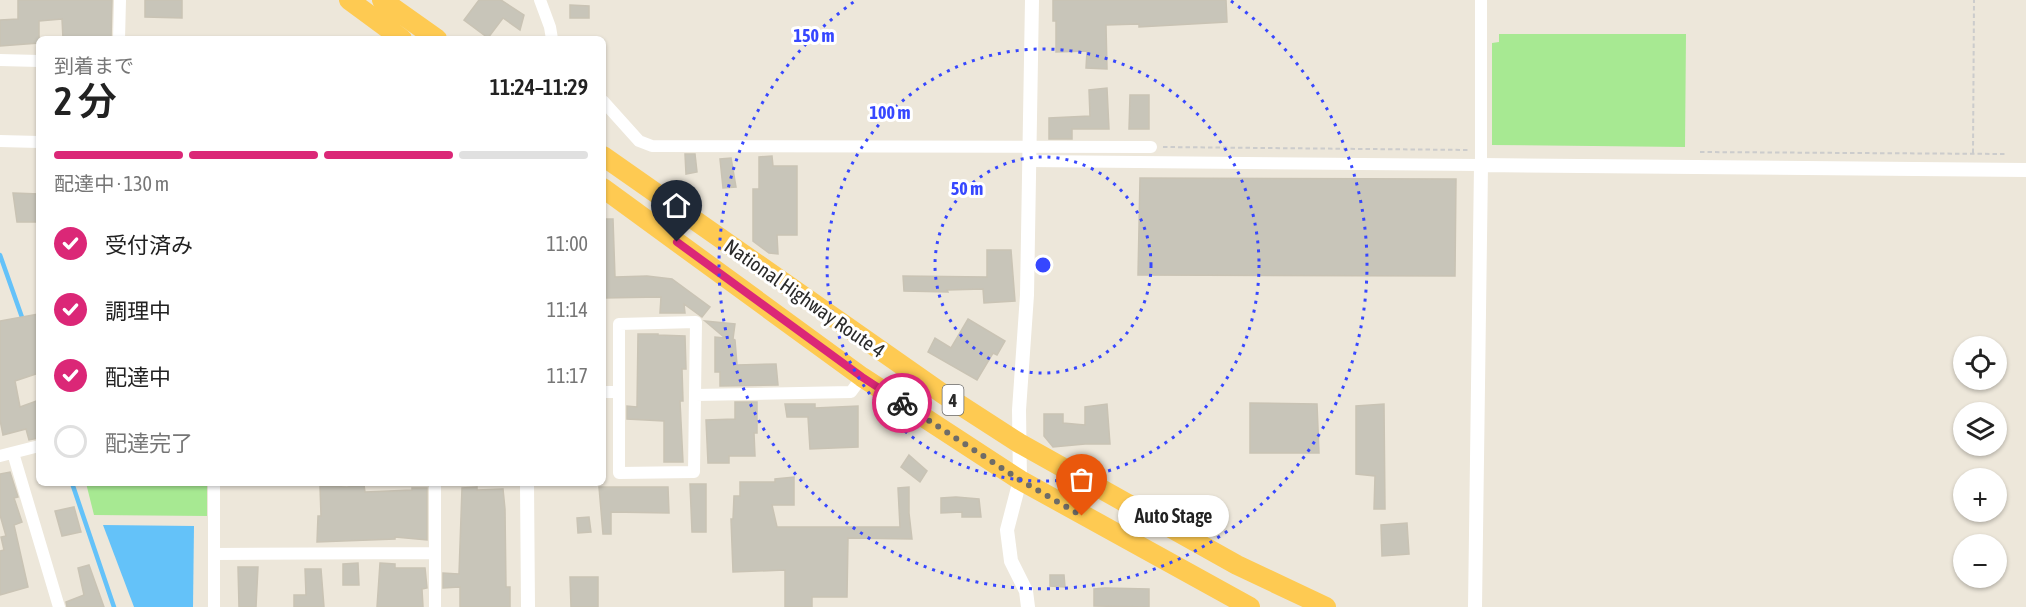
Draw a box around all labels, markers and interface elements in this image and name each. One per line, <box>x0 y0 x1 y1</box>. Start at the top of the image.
text: 150 m <box>794 25 834 46</box>
text: 到着まで <box>54 54 134 77</box>
text: 11:24–11:29 <box>490 74 588 100</box>
text: 2 分 <box>54 79 117 123</box>
text: 100 m <box>870 102 910 123</box>
text: 配達中 · 130 m <box>54 172 169 195</box>
text: 50 m <box>951 178 983 199</box>
pin <box>651 180 702 242</box>
icon: home <box>660 189 693 222</box>
icon: check <box>54 227 87 260</box>
text: 受付済み <box>105 232 193 258</box>
text: 11:00 <box>546 232 588 255</box>
street label: National Highway Route 4 <box>720 234 890 362</box>
centre of rings <box>1033 255 1053 275</box>
icon: check <box>54 293 87 326</box>
text: 調理中 <box>105 298 171 324</box>
text: 11:14 <box>547 298 588 321</box>
map controls <box>1953 336 2007 588</box>
button: locate <box>1953 336 2007 390</box>
icon: check <box>54 359 87 392</box>
text: 配達中 <box>105 364 171 390</box>
text: 11:17 <box>547 364 588 387</box>
courier <box>872 373 932 433</box>
road number: 4 <box>942 385 964 415</box>
icon: bike <box>886 387 919 420</box>
button: layers <box>1953 402 2007 456</box>
text: 配達完了 <box>105 430 193 456</box>
pin <box>1056 454 1107 516</box>
icon: bag <box>1065 463 1098 496</box>
button: + <box>1953 468 2007 522</box>
callout: Auto Stage <box>1118 495 1229 537</box>
text: Auto Stage <box>1135 504 1212 527</box>
button: − <box>1953 534 2007 588</box>

